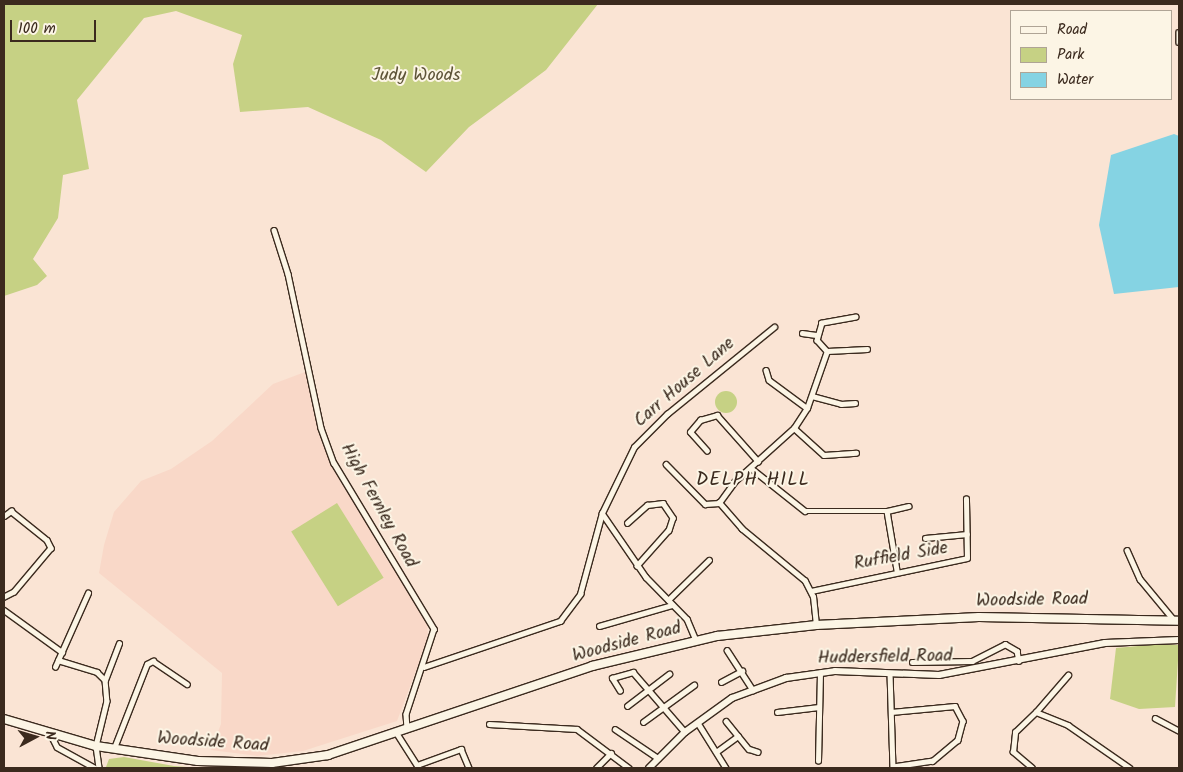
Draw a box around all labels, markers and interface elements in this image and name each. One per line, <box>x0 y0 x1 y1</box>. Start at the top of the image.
scale bar <box>12 10 99 42</box>
legend <box>1010 10 1173 100</box>
text: 100 m <box>18 17 56 41</box>
text: Road <box>1057 18 1087 42</box>
text: Park <box>1057 43 1084 67</box>
park label: Judy Woods <box>372 65 460 87</box>
text: Water <box>1057 68 1093 92</box>
street label: Carr House Lane <box>630 333 740 433</box>
street label: High Fernley Road <box>335 440 421 572</box>
district label: DELPH HILL <box>695 470 811 492</box>
street label: Ruffield Side <box>852 538 950 576</box>
street label: Woodside Road <box>976 589 1088 613</box>
street label: Woodside Road <box>570 618 684 668</box>
street label: Huddersfield Road <box>817 646 953 670</box>
north arrow <box>10 712 60 762</box>
street label: Woodside Road <box>157 728 269 758</box>
text: N <box>39 730 61 741</box>

